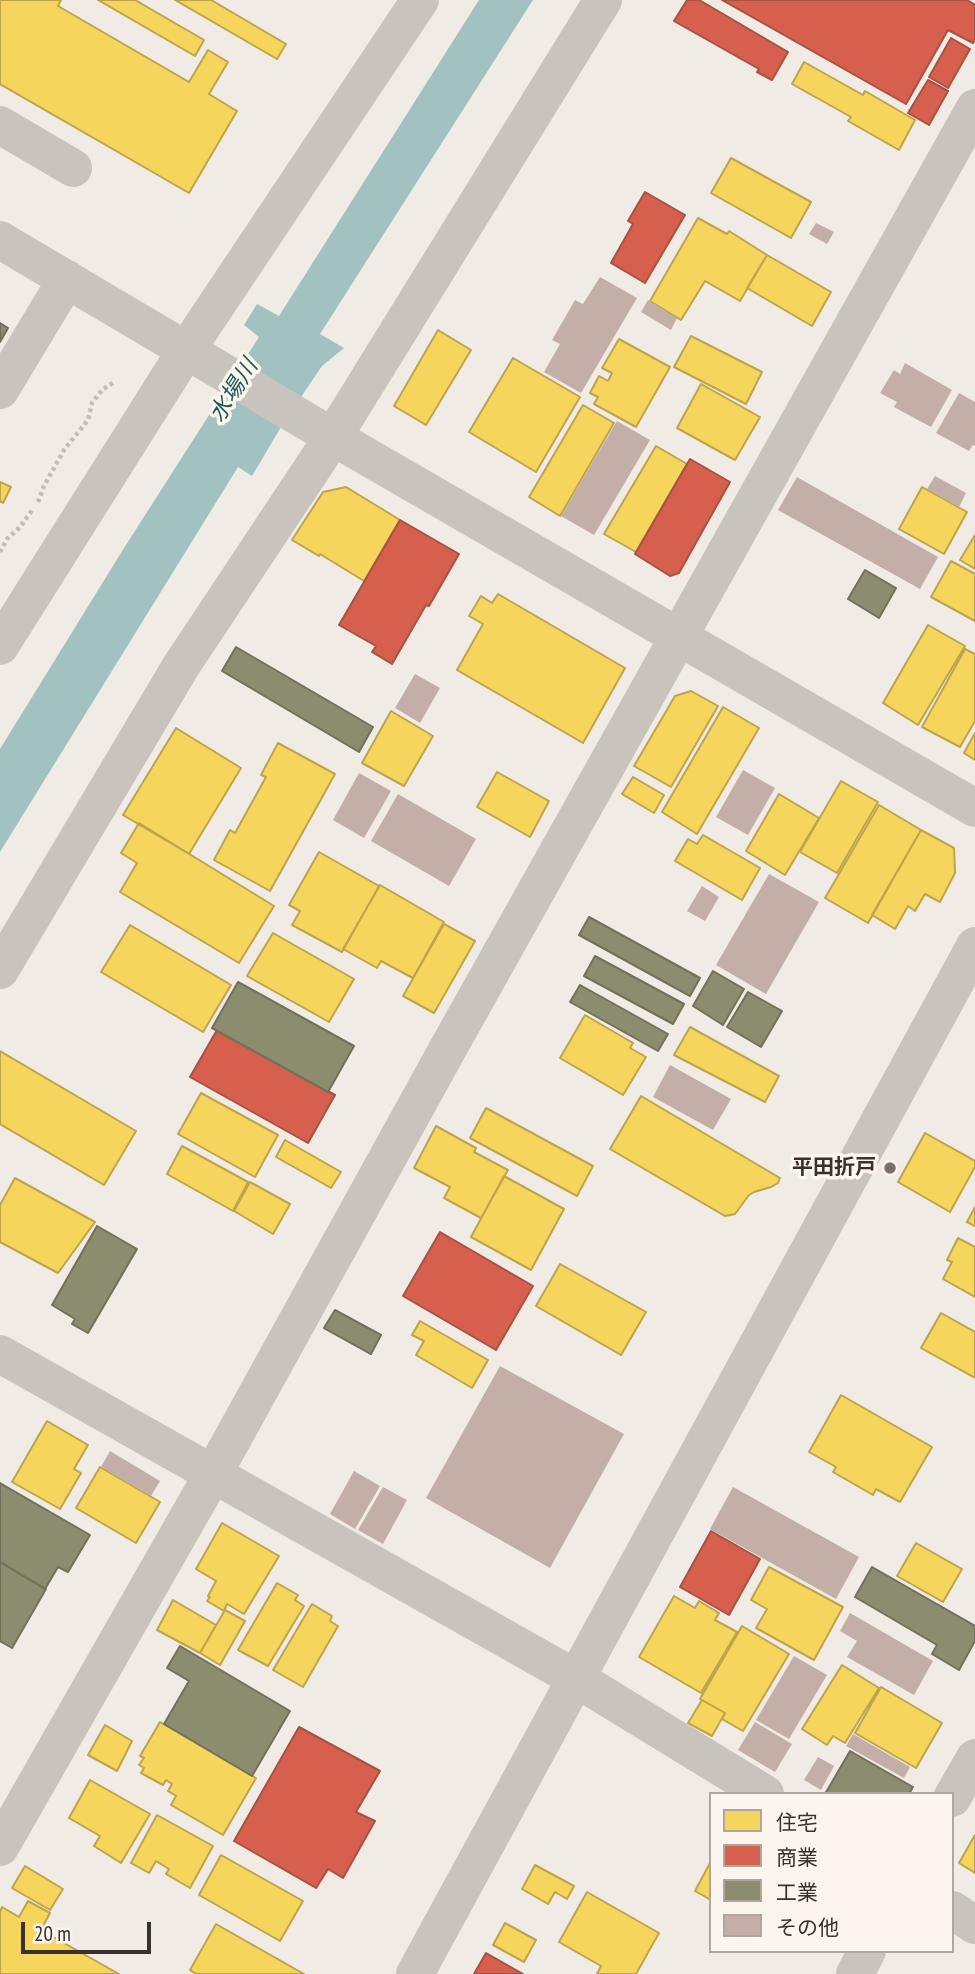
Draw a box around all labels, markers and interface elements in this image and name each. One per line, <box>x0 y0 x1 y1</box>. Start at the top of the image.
water label: 水場川 <box>204 354 264 428</box>
place label: 平田折戸 <box>792 1155 876 1181</box>
marker: 平田折戸 <box>882 1160 898 1176</box>
legend <box>709 1792 954 1953</box>
text: 住宅 <box>776 1809 818 1836</box>
text: 商業 <box>776 1844 818 1871</box>
text: 工業 <box>776 1879 818 1906</box>
scale bar <box>24 1908 154 1952</box>
text: その他 <box>776 1914 839 1941</box>
text: 20 m <box>34 1920 71 1947</box>

